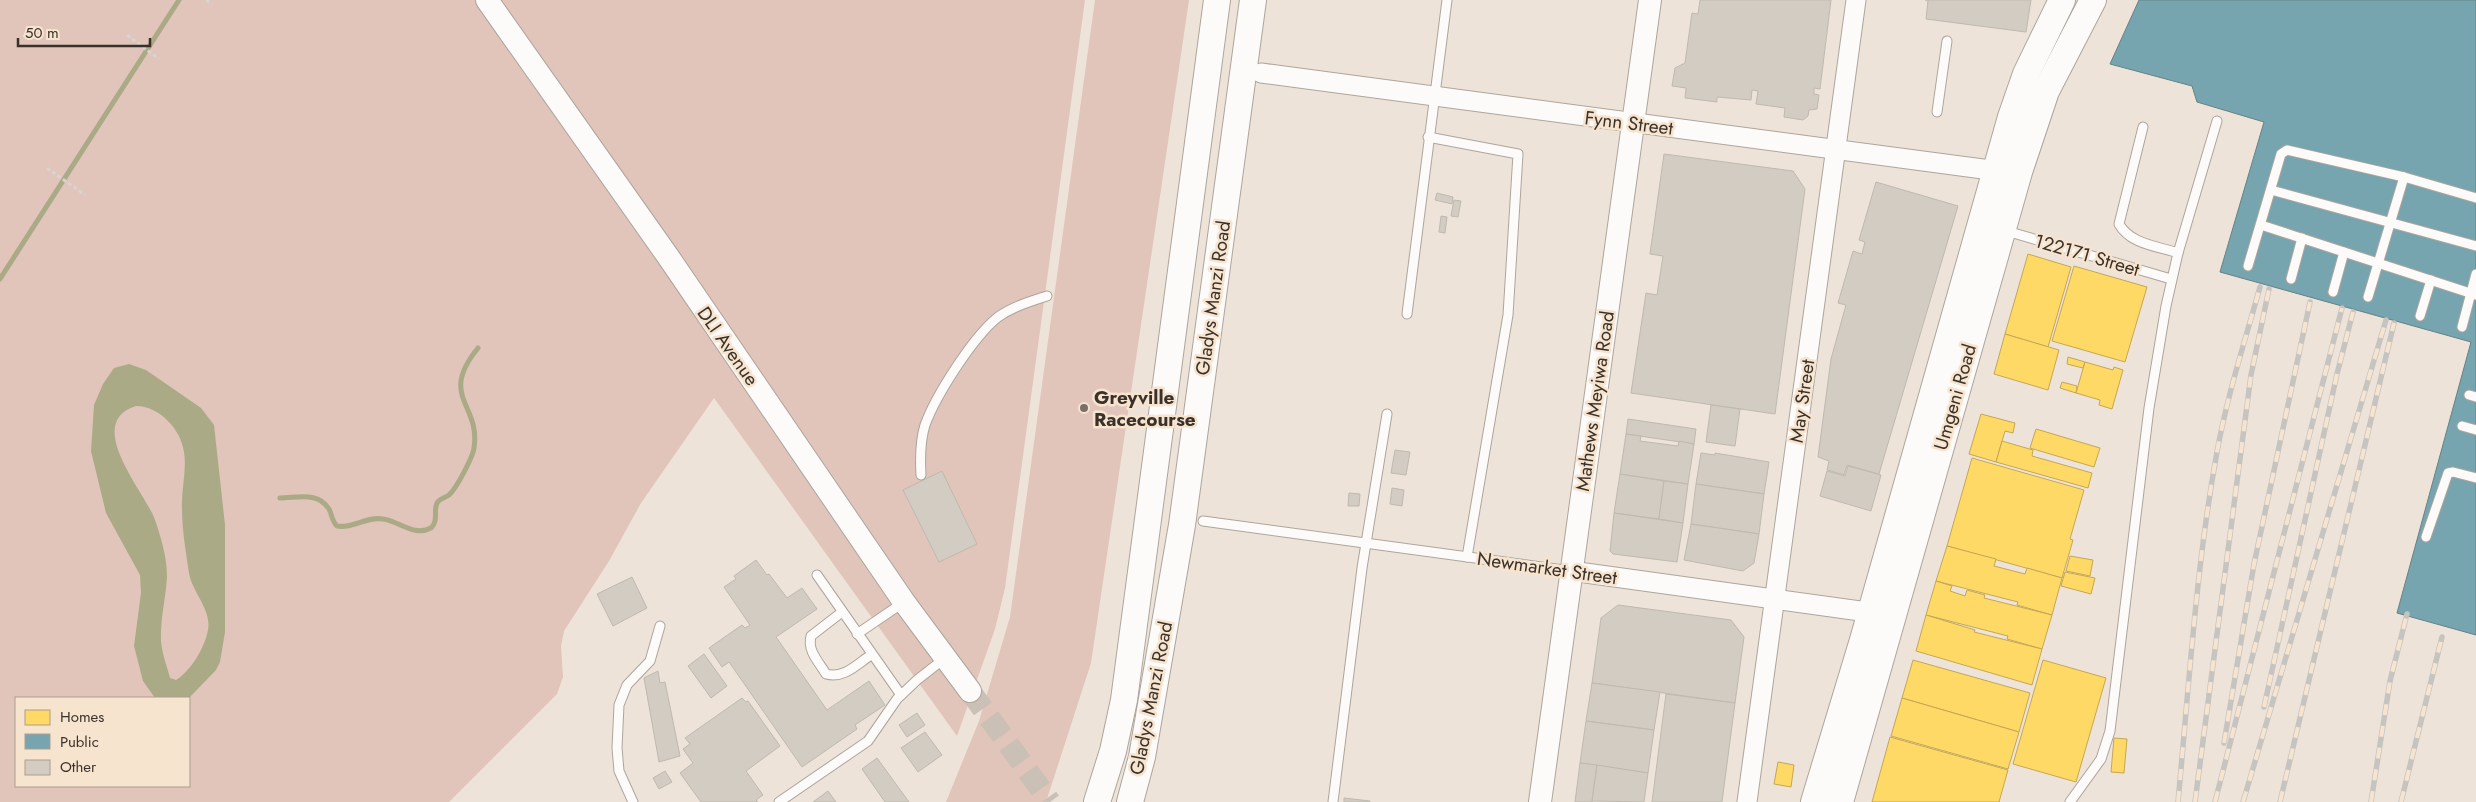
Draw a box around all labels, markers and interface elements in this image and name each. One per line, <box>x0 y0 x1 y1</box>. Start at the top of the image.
scale bar <box>18 15 150 47</box>
text: 50 m <box>25 22 59 44</box>
street label: Fynn Street <box>1583 104 1675 142</box>
street label: Gladys Manzi Road <box>1189 219 1237 377</box>
street label: 122171 Street <box>2031 227 2143 283</box>
street label: DLI Avenue <box>691 301 765 391</box>
street label: Mathews Meyiwa Road <box>1569 309 1621 493</box>
street label: Umgeni Road <box>1927 341 1983 453</box>
street label: May Street <box>1783 357 1821 444</box>
place label: Greyville Racecourse <box>1094 384 1196 433</box>
marker: Greyville Racecourse <box>1078 402 1090 414</box>
street label: Newmarket Street <box>1475 545 1619 591</box>
street label: Gladys Manzi Road <box>1123 619 1179 777</box>
legend <box>15 697 190 787</box>
text: Homes <box>60 706 104 728</box>
text: Public <box>60 731 99 753</box>
text: Other <box>60 756 97 778</box>

